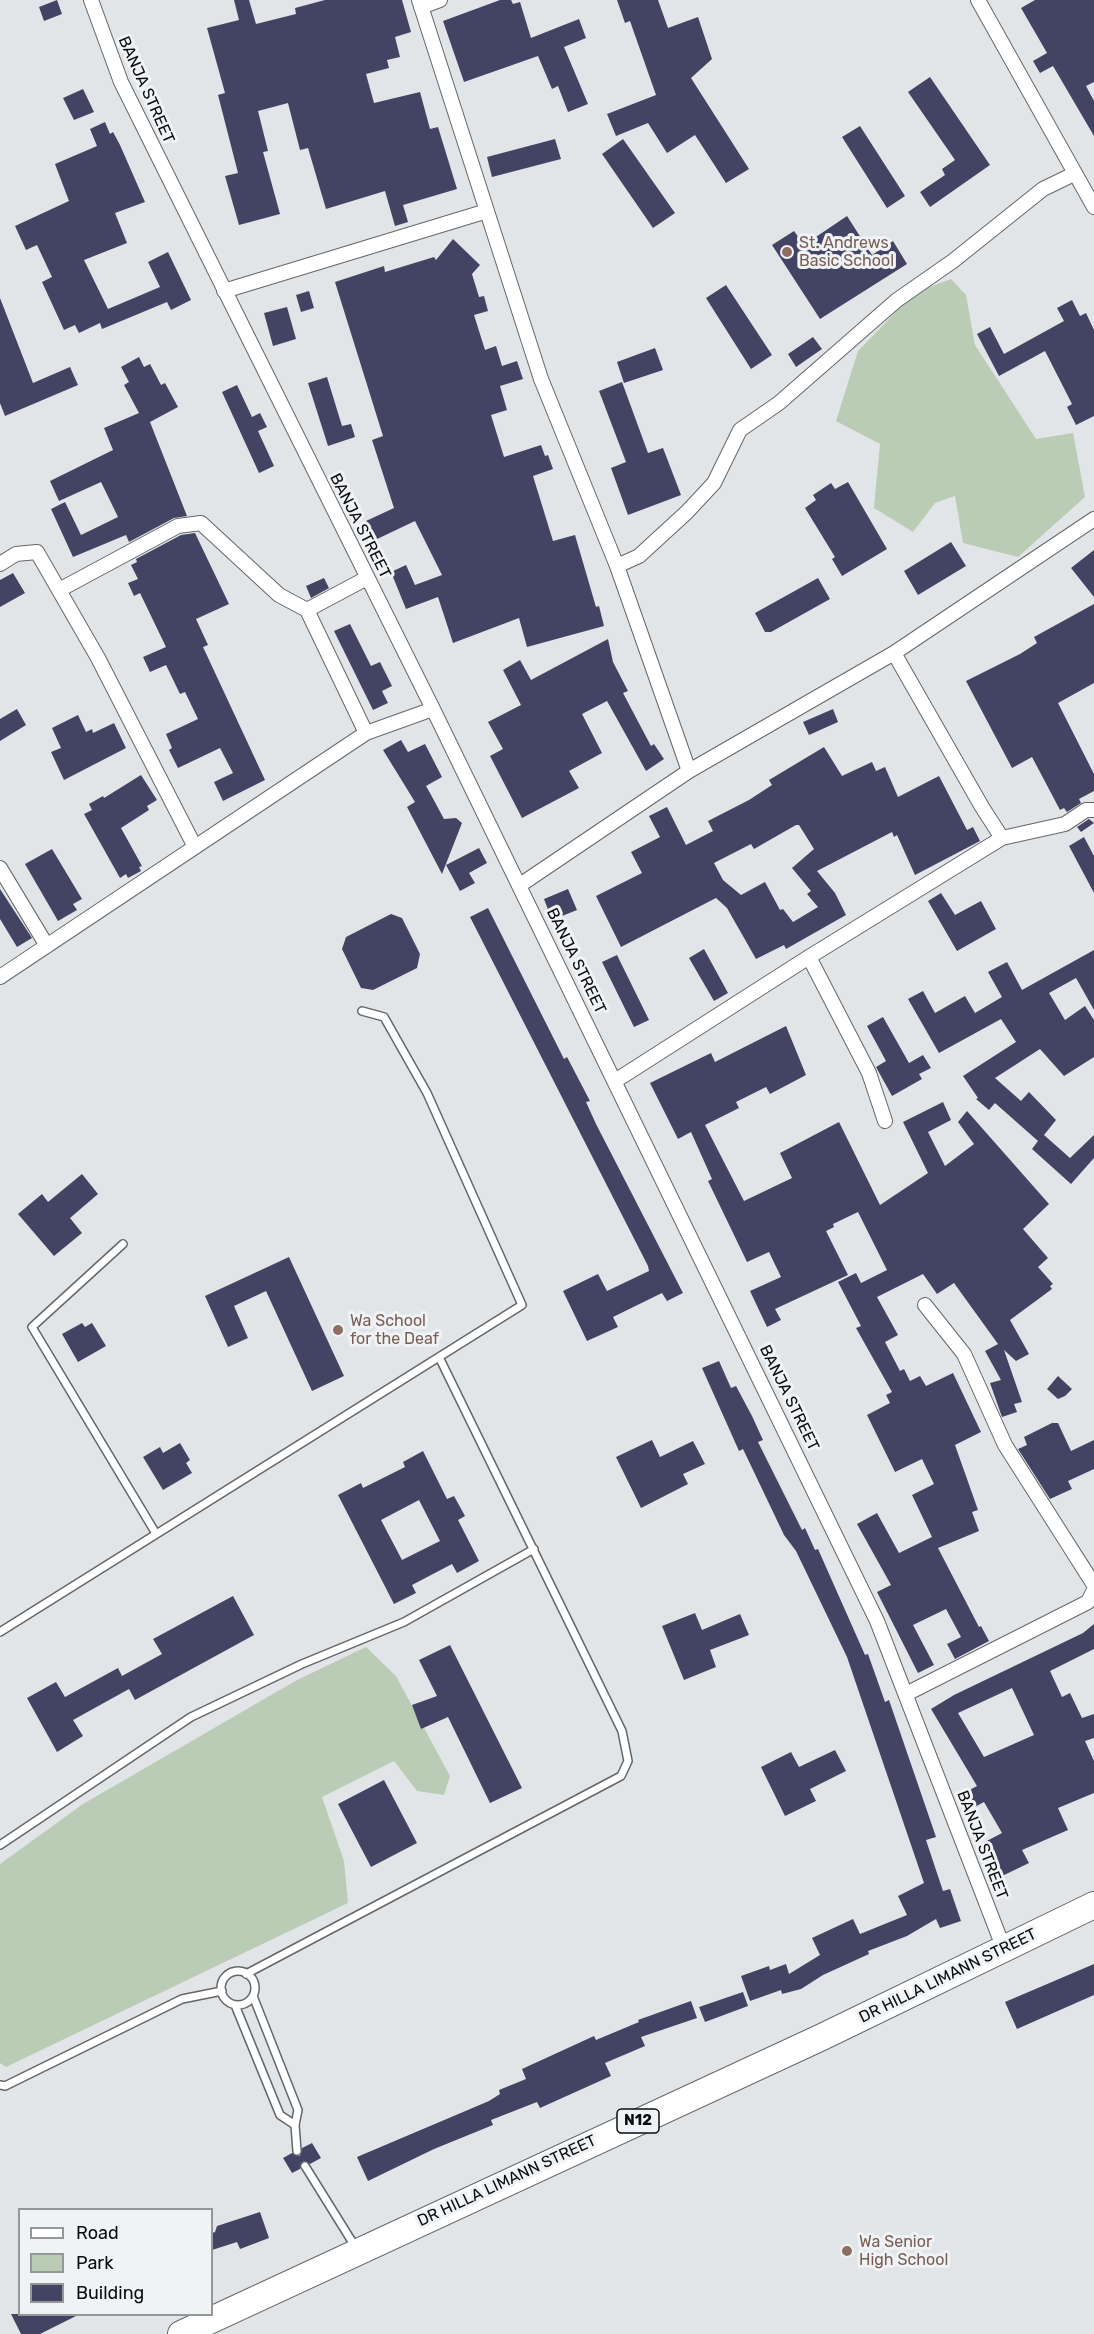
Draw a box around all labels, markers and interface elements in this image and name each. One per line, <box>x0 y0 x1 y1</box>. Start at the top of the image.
street label: BANJA STREET <box>114 33 178 147</box>
place label: St. Andrews Basic School <box>799 233 894 271</box>
marker: St. Andrews Basic School <box>780 245 794 259</box>
street label: BANJA STREET <box>325 470 395 582</box>
street label: BANJA STREET <box>542 905 610 1017</box>
place label: Wa School for the Deaf <box>350 1311 439 1349</box>
marker: Wa School for the Deaf <box>331 1323 345 1337</box>
street label: BANJA STREET <box>755 1342 823 1454</box>
street label: BANJA STREET <box>952 1788 1012 1902</box>
street label: DR HILLA LIMANN STREET <box>856 1925 1040 2027</box>
road number: N12 <box>617 2109 659 2133</box>
street label: DR HILLA LIMANN STREET <box>415 2131 599 2231</box>
legend <box>18 2208 213 2316</box>
text: Road <box>76 2222 119 2244</box>
place label: Wa Senior High School <box>859 2232 948 2270</box>
marker: Wa Senior High School <box>840 2244 854 2258</box>
text: Park <box>76 2252 113 2274</box>
text: Building <box>76 2282 144 2304</box>

